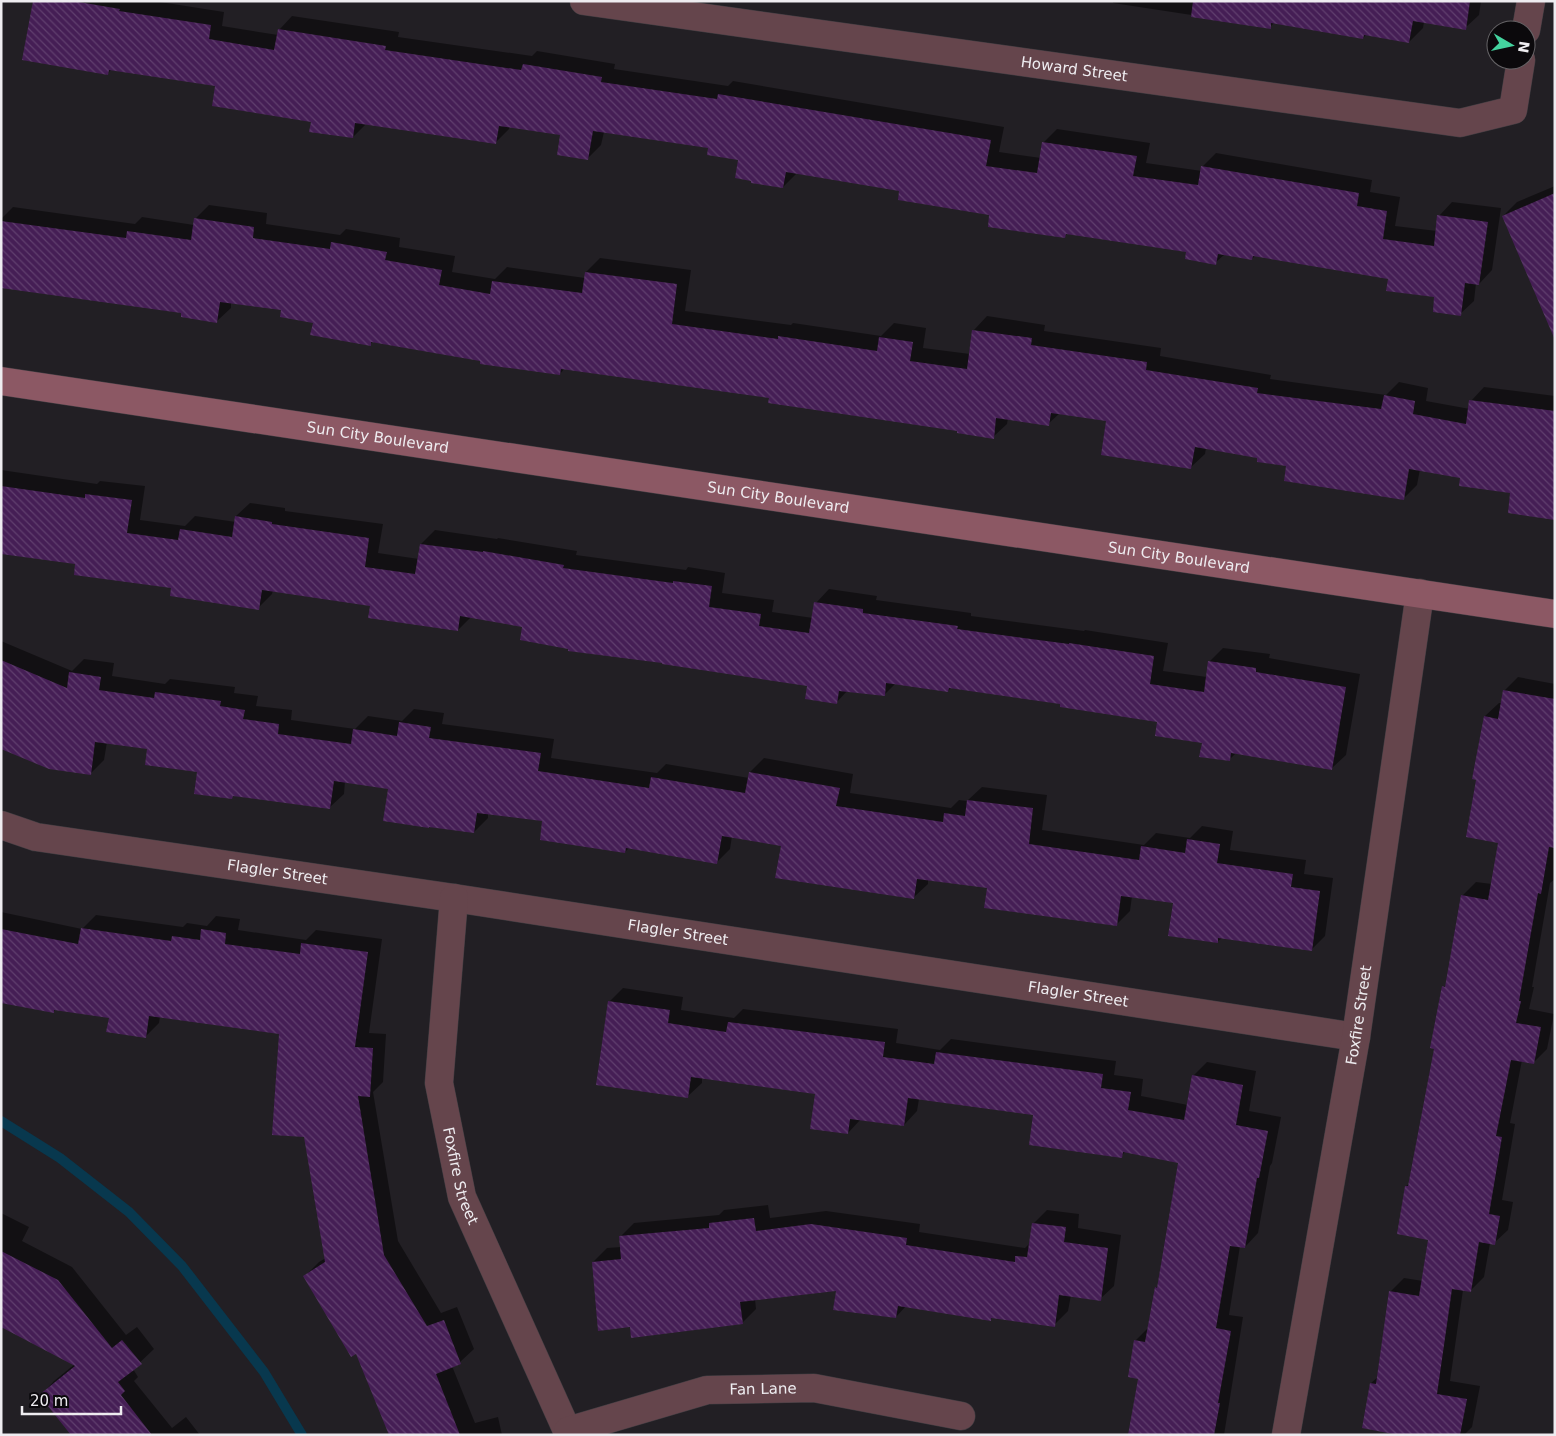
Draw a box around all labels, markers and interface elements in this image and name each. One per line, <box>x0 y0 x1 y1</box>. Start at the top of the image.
north arrow <box>1486 20 1536 70</box>
text: N <box>1515 40 1533 54</box>
street label: Howard Street <box>1020 53 1129 86</box>
street label: Sun City Boulevard <box>305 418 450 457</box>
street label: Sun City Boulevard <box>706 478 851 517</box>
street label: Sun City Boulevard <box>1107 538 1251 577</box>
street label: Flagler Street <box>226 856 329 888</box>
street label: Flagler Street <box>626 916 730 949</box>
street label: Foxfire Street <box>1342 964 1375 1067</box>
street label: Flagler Street <box>1027 978 1130 1011</box>
street label: Foxfire Street <box>439 1125 482 1228</box>
street label: Fan Lane <box>729 1379 797 1399</box>
scale bar <box>22 1384 121 1416</box>
text: 20 m <box>30 1392 68 1410</box>

